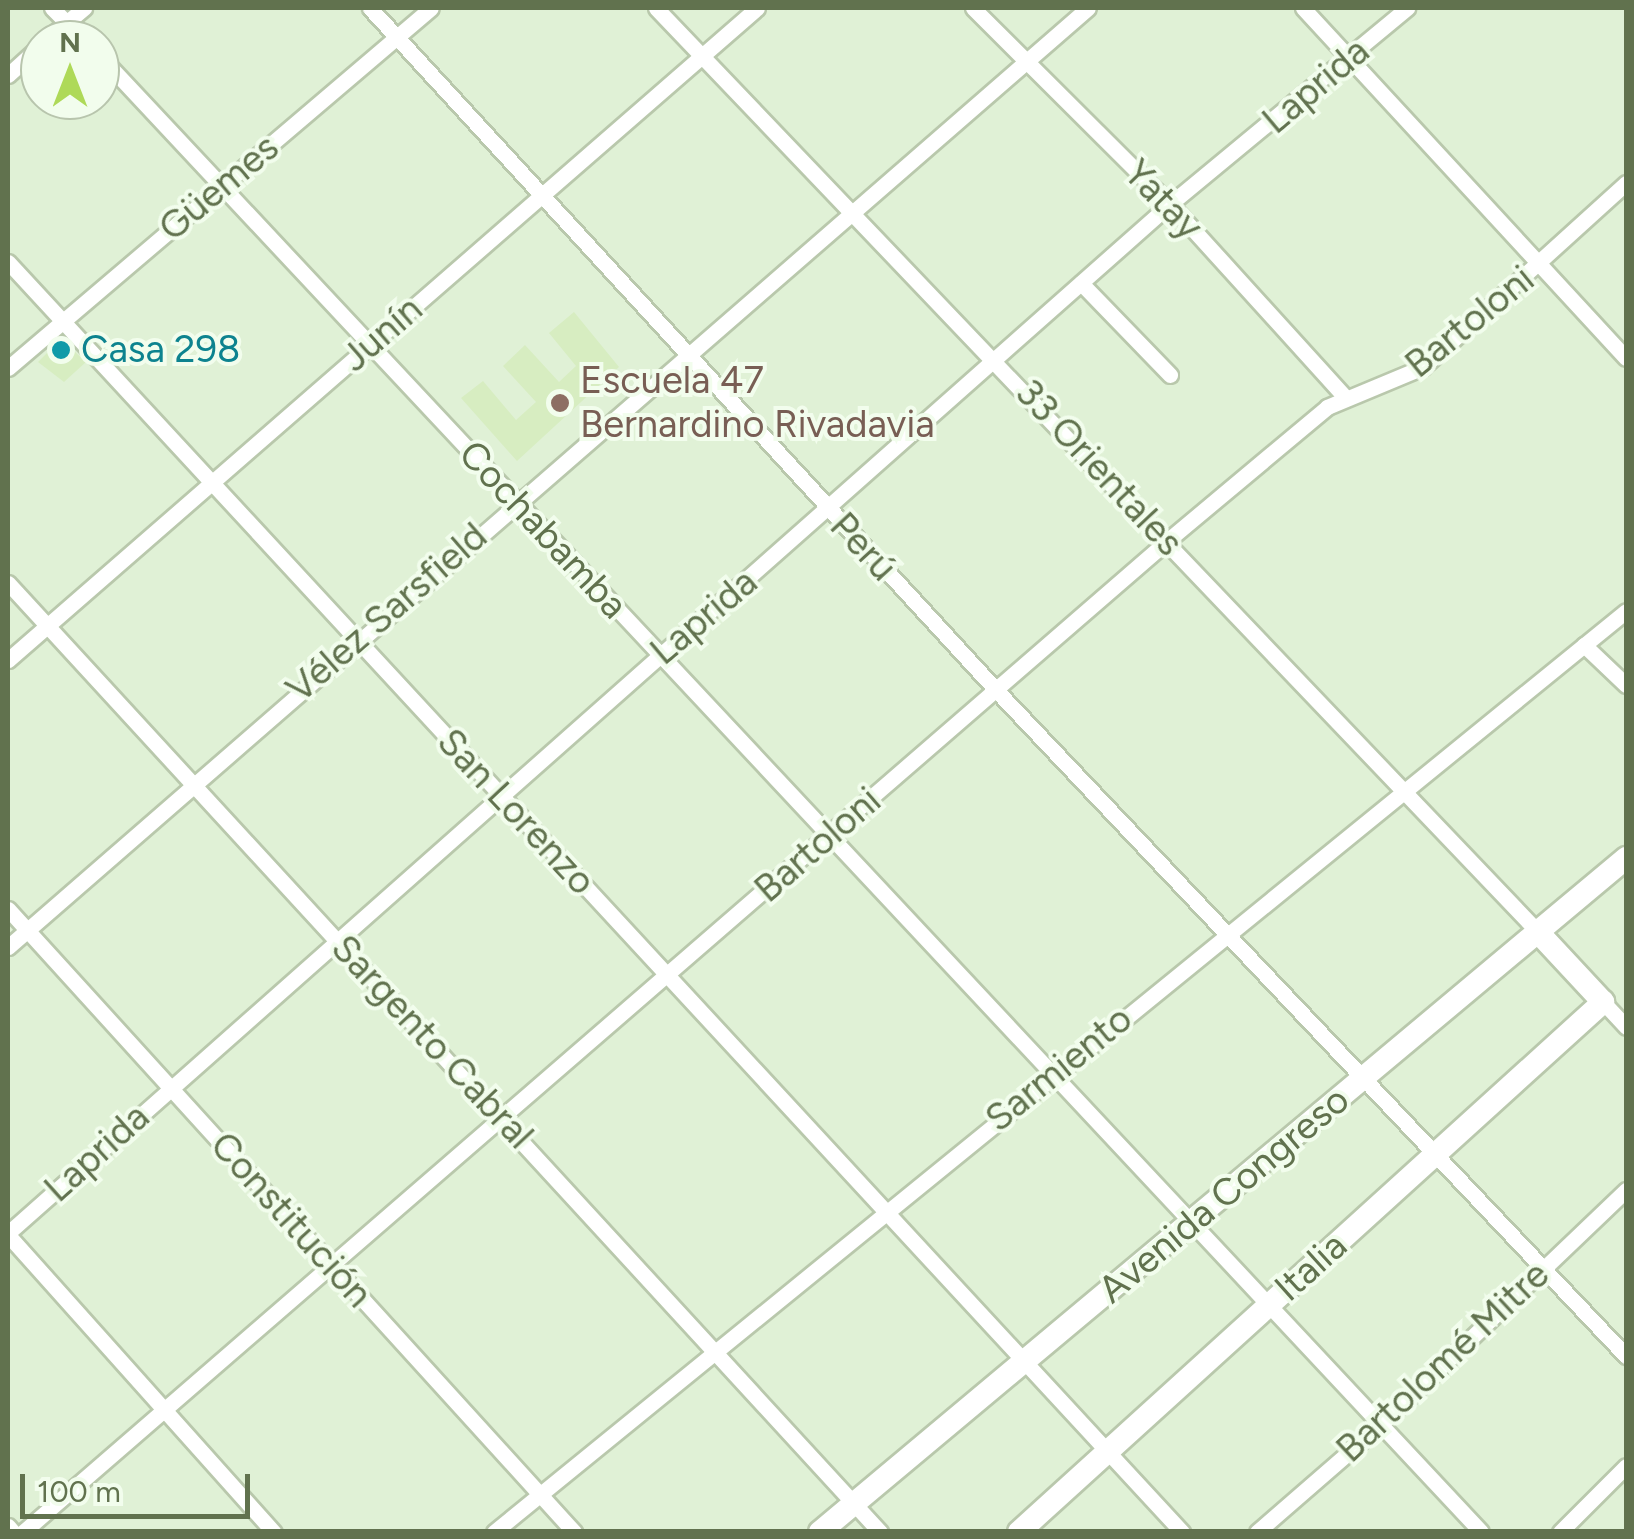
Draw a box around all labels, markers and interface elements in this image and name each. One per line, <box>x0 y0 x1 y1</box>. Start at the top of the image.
north arrow <box>20 20 120 120</box>
text: N <box>59 25 81 59</box>
street label: Laprida <box>1254 28 1378 144</box>
street label: Güemes <box>150 125 288 251</box>
street label: Yatay <box>1114 151 1212 249</box>
street label: Bartoloni <box>1397 256 1543 388</box>
street label: Junín <box>332 287 432 381</box>
place label: Casa 298 <box>81 327 240 373</box>
marker: Casa 298 <box>50 339 72 361</box>
place label: Escuela 47 Bernardino Rivadavia <box>580 358 935 448</box>
street label: 33 Orientales <box>1006 370 1192 566</box>
marker: Escuela 47 Bernardino Rivadavia <box>549 392 571 414</box>
street label: Cochabamba <box>449 432 637 628</box>
street label: Perú <box>820 504 906 590</box>
street label: Vélez Sarsfield <box>278 514 496 712</box>
street label: Laprida <box>642 559 766 675</box>
street label: San Lorenzo <box>428 719 604 905</box>
street label: Bartoloni <box>746 778 890 912</box>
street label: Sargento Cabral <box>322 926 542 1158</box>
street label: Sarmiento <box>977 996 1141 1142</box>
street label: Avenida Congreso <box>1090 1077 1358 1313</box>
street label: Laprida <box>35 1094 159 1212</box>
street label: Constitución <box>201 1123 381 1317</box>
street label: Italia <box>1266 1223 1356 1311</box>
street label: Bartolomé Mitre <box>1327 1252 1559 1472</box>
scale bar <box>25 1454 255 1516</box>
text: 100 m <box>37 1473 121 1510</box>

